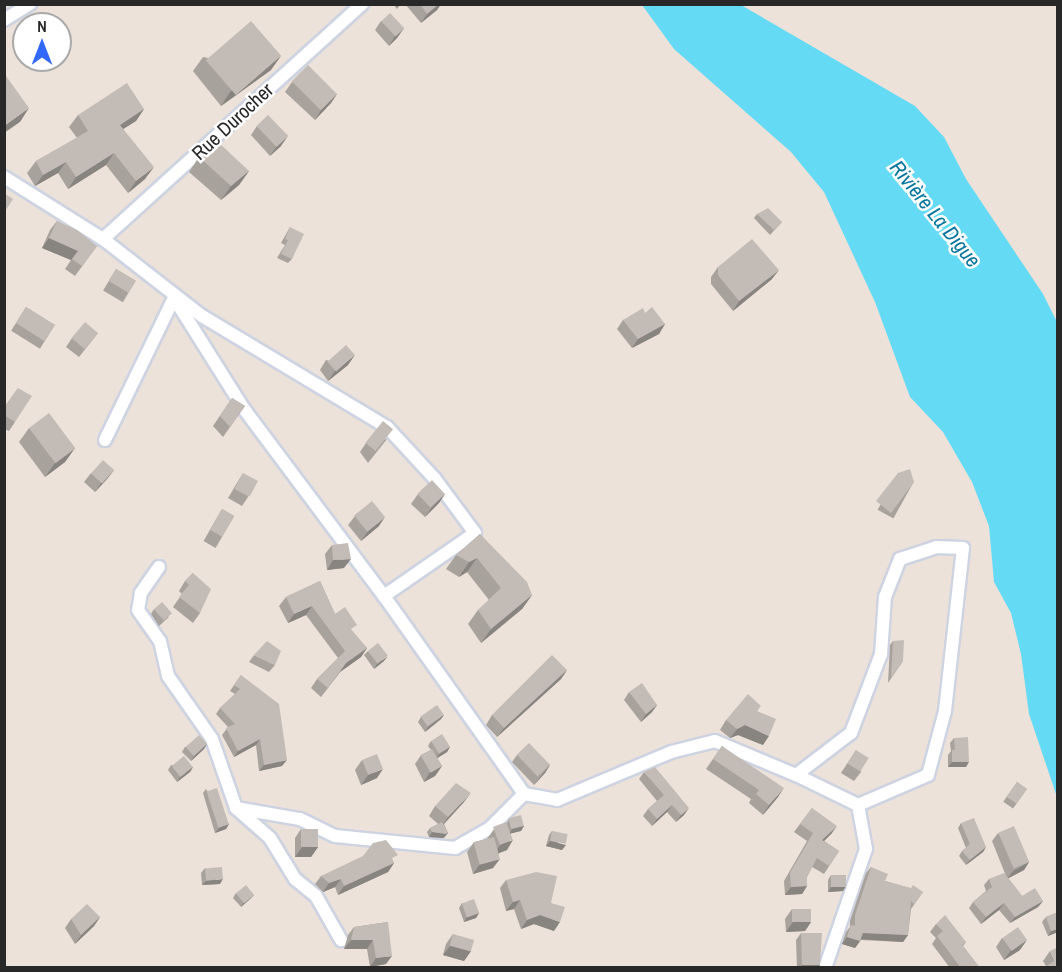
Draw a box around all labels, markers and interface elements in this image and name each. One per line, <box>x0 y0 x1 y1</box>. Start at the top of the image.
north arrow <box>12 12 72 72</box>
text: N <box>37 15 47 37</box>
street label: Rue Durocher <box>186 77 278 165</box>
water label: Rivière La Digue <box>884 155 986 273</box>

